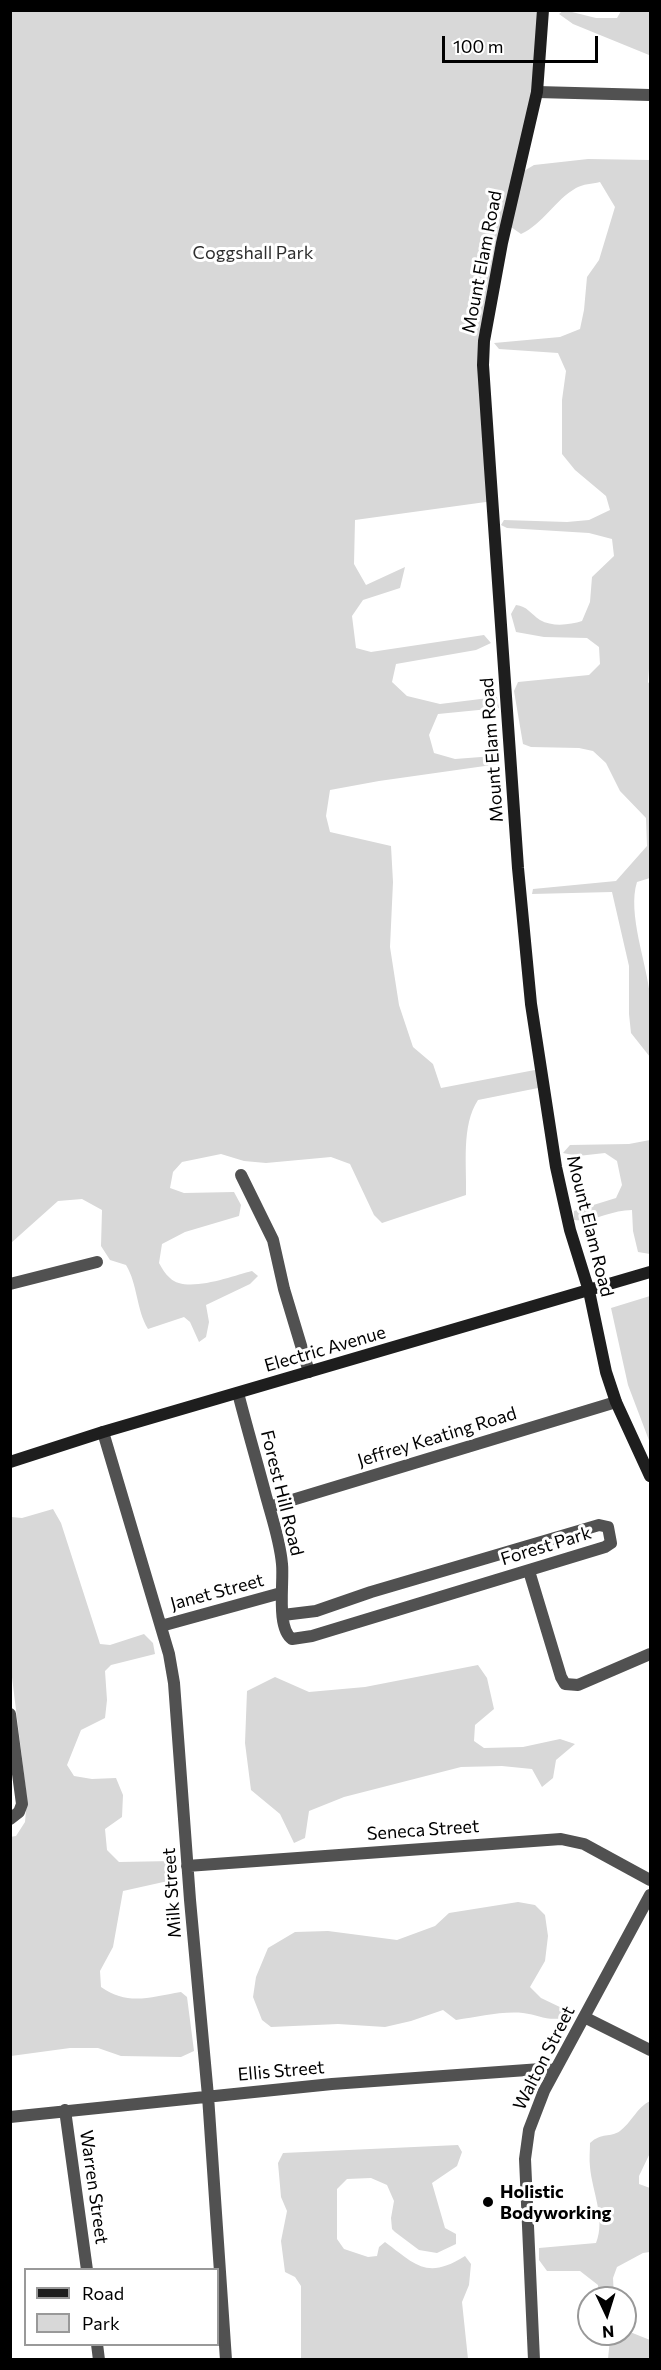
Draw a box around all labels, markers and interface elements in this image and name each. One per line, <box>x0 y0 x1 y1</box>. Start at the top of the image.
scale bar <box>445 24 601 62</box>
text: 100 m <box>453 35 503 57</box>
street label: Mount Elam Road <box>458 189 506 335</box>
park label: Coggshall Park <box>193 242 313 264</box>
street label: Mount Elam Road <box>476 677 508 823</box>
street label: Mount Elam Road <box>562 1153 618 1299</box>
street label: Electric Avenue <box>262 1321 388 1377</box>
street label: Jeffrey Keating Road <box>355 1403 519 1471</box>
street label: Forest Hill Road <box>256 1428 308 1558</box>
street label: Forest Park <box>498 1522 594 1570</box>
street label: Janet Street <box>168 1569 266 1615</box>
street label: Seneca Street <box>366 1815 480 1845</box>
street label: Milk Street <box>158 1847 186 1939</box>
street label: Walton Street <box>508 2002 580 2114</box>
street label: Ellis Street <box>237 2056 325 2086</box>
street label: Warren Street <box>75 2129 113 2245</box>
place label: Holistic Bodyworking <box>500 2181 611 2224</box>
marker: Holistic Bodyworking <box>481 2195 495 2209</box>
legend <box>24 2268 219 2346</box>
text: Road <box>82 2282 124 2304</box>
north arrow <box>577 2286 637 2346</box>
text: Park <box>82 2312 120 2334</box>
text: N <box>602 2323 615 2342</box>

